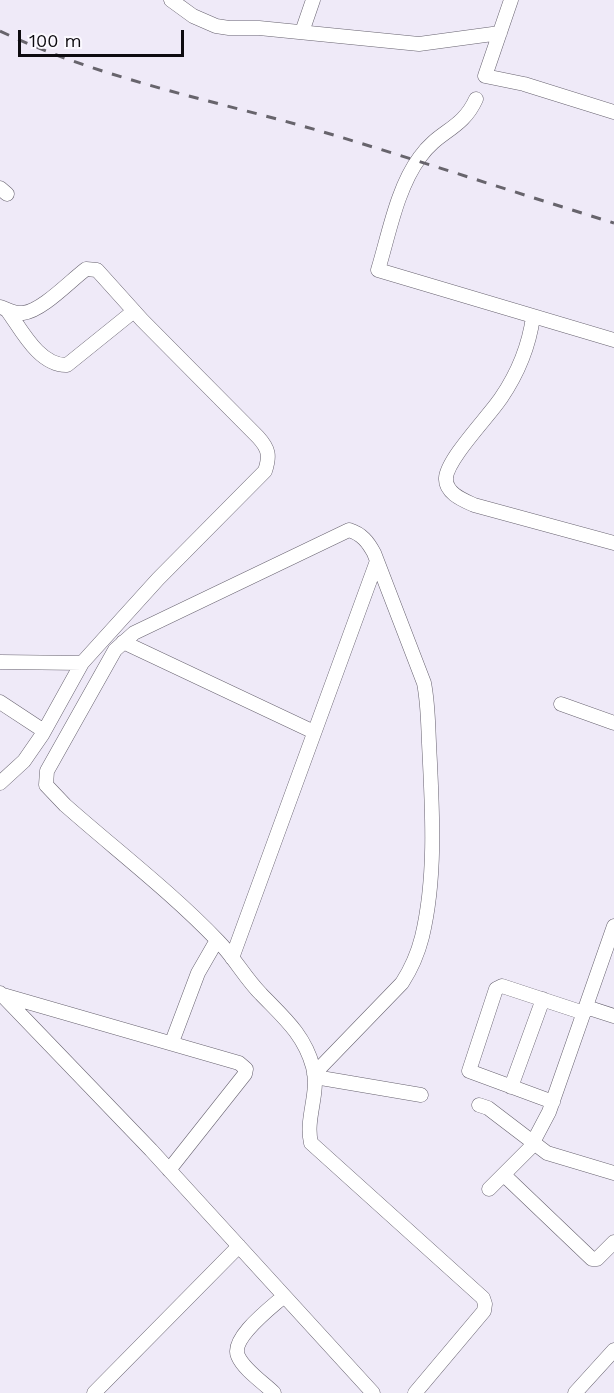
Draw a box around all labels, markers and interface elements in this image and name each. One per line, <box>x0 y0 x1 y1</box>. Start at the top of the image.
scale bar <box>21 18 188 56</box>
text: 100 m <box>29 30 82 51</box>

